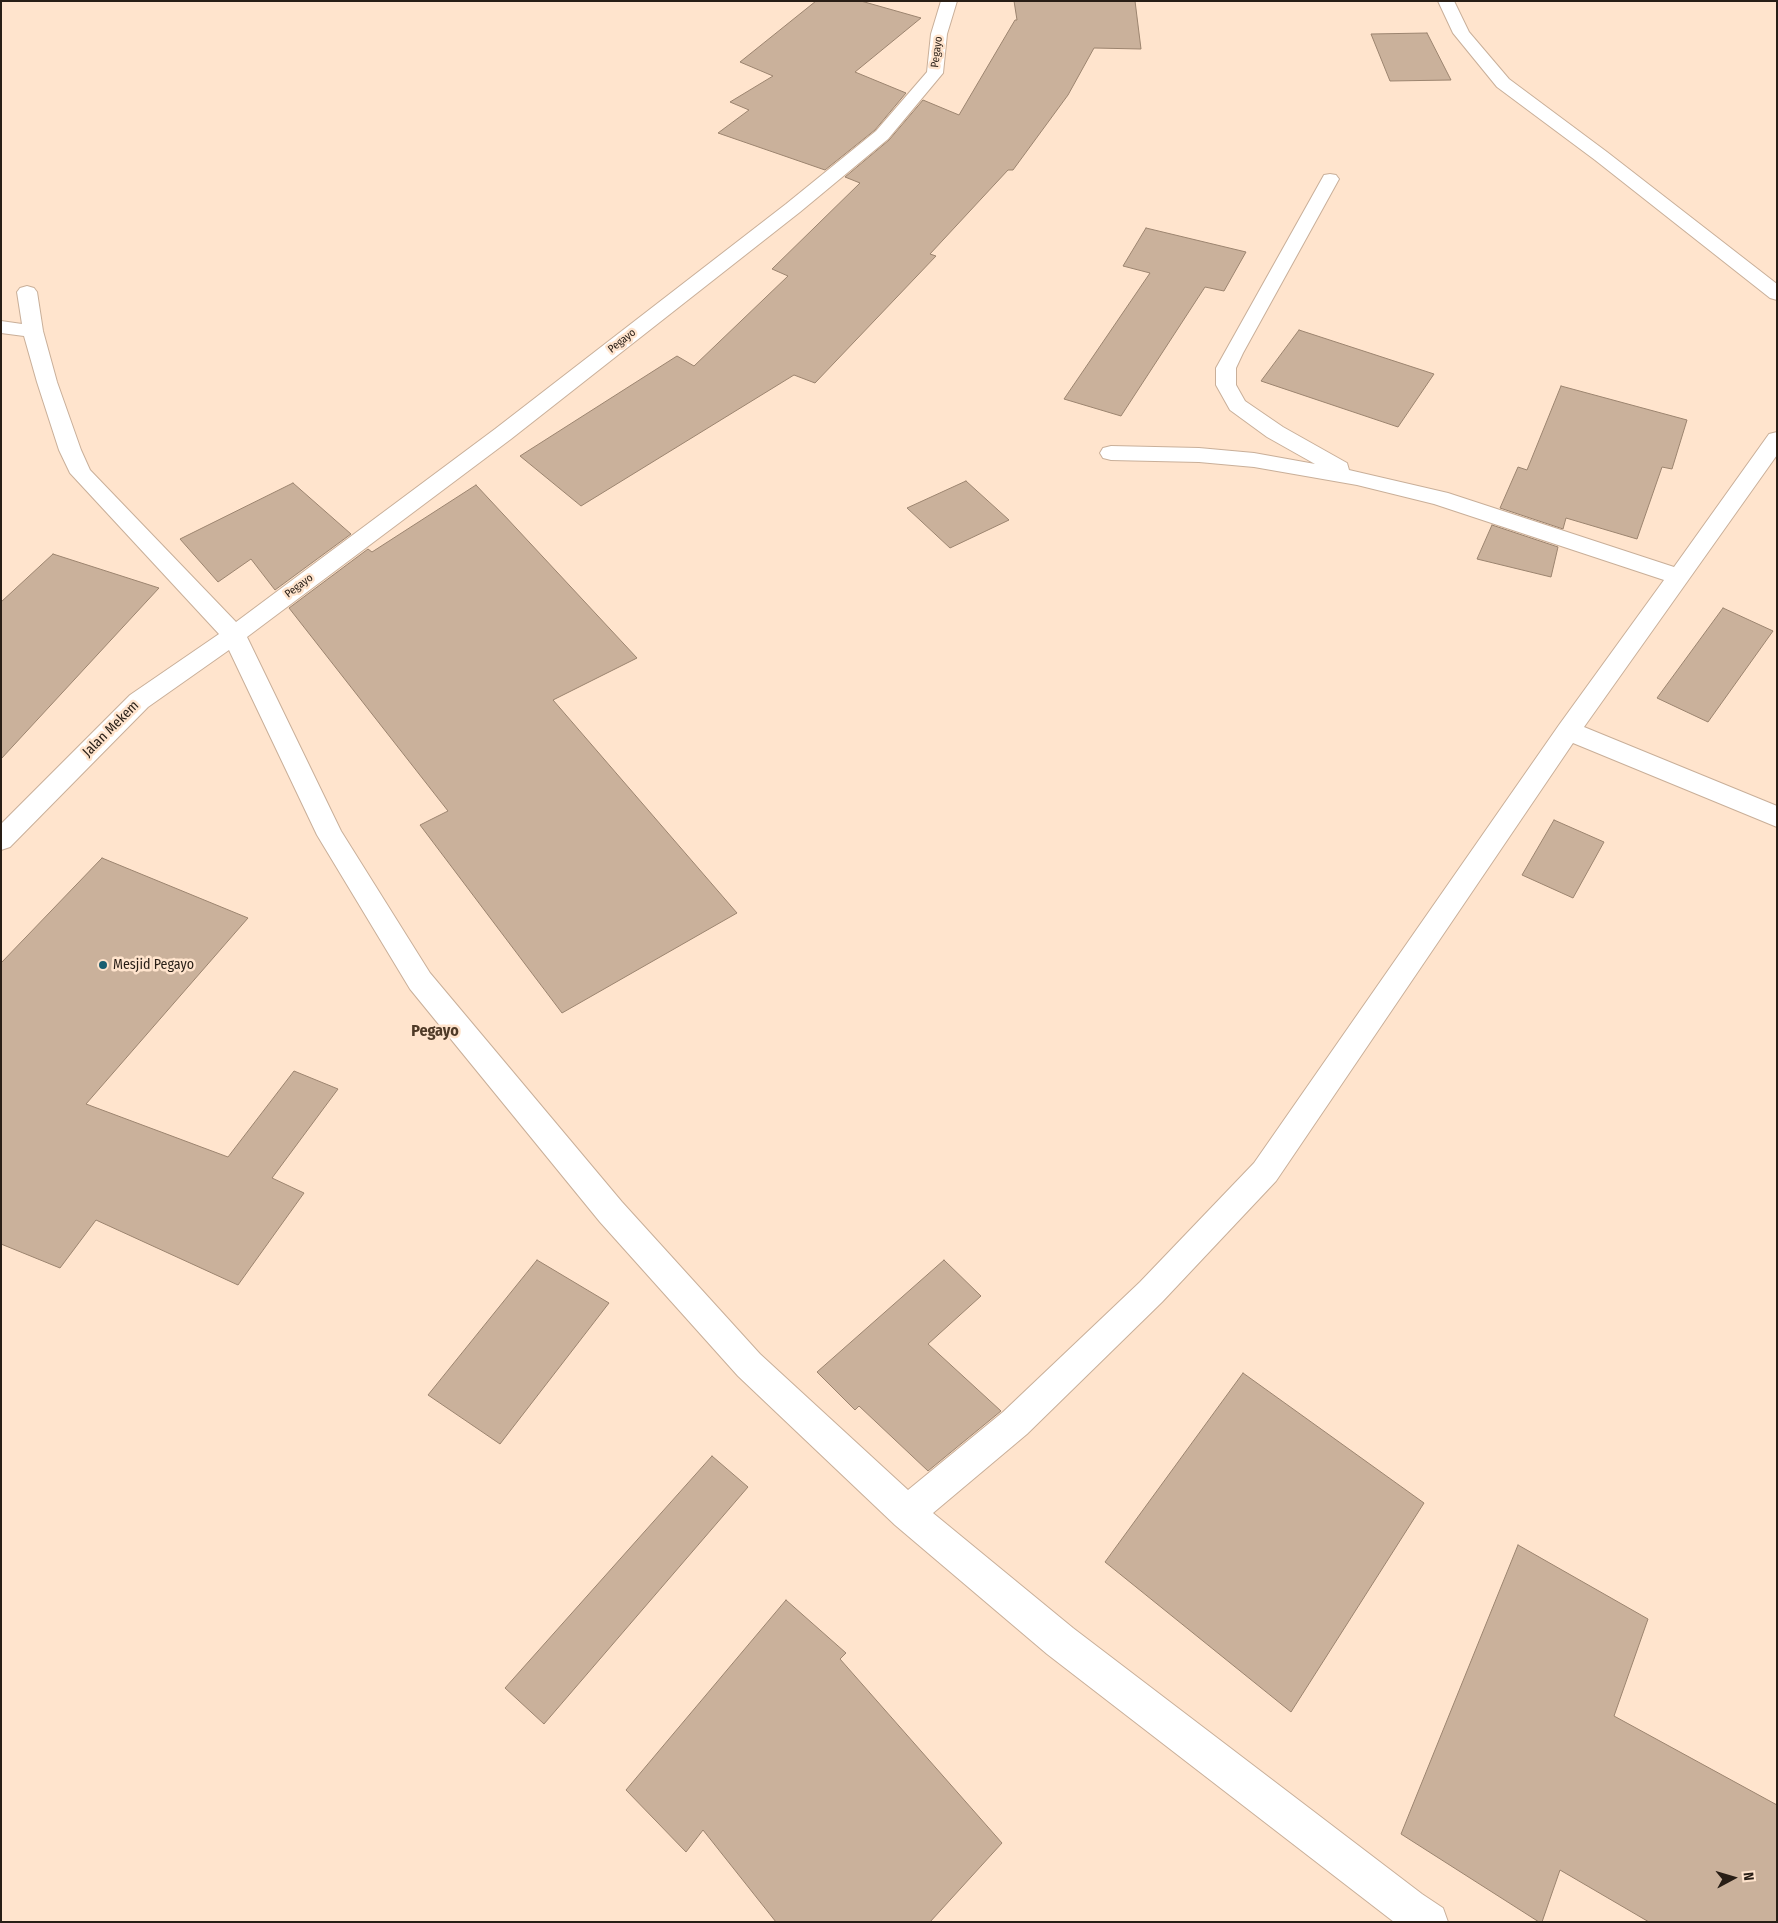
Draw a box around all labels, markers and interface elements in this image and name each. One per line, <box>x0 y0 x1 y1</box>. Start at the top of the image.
street label: Pegayo <box>929 35 945 69</box>
street label: Pegayo <box>605 326 639 356</box>
street label: Pegayo <box>282 571 316 601</box>
street label: Jalan Mekem <box>79 697 143 761</box>
place label: Mesjid Pegayo <box>113 957 194 973</box>
marker: Mesjid Pegayo <box>97 959 109 971</box>
district label: Pegayo <box>411 1022 459 1042</box>
north arrow <box>1708 1853 1758 1903</box>
text: N <box>1740 1871 1757 1881</box>

